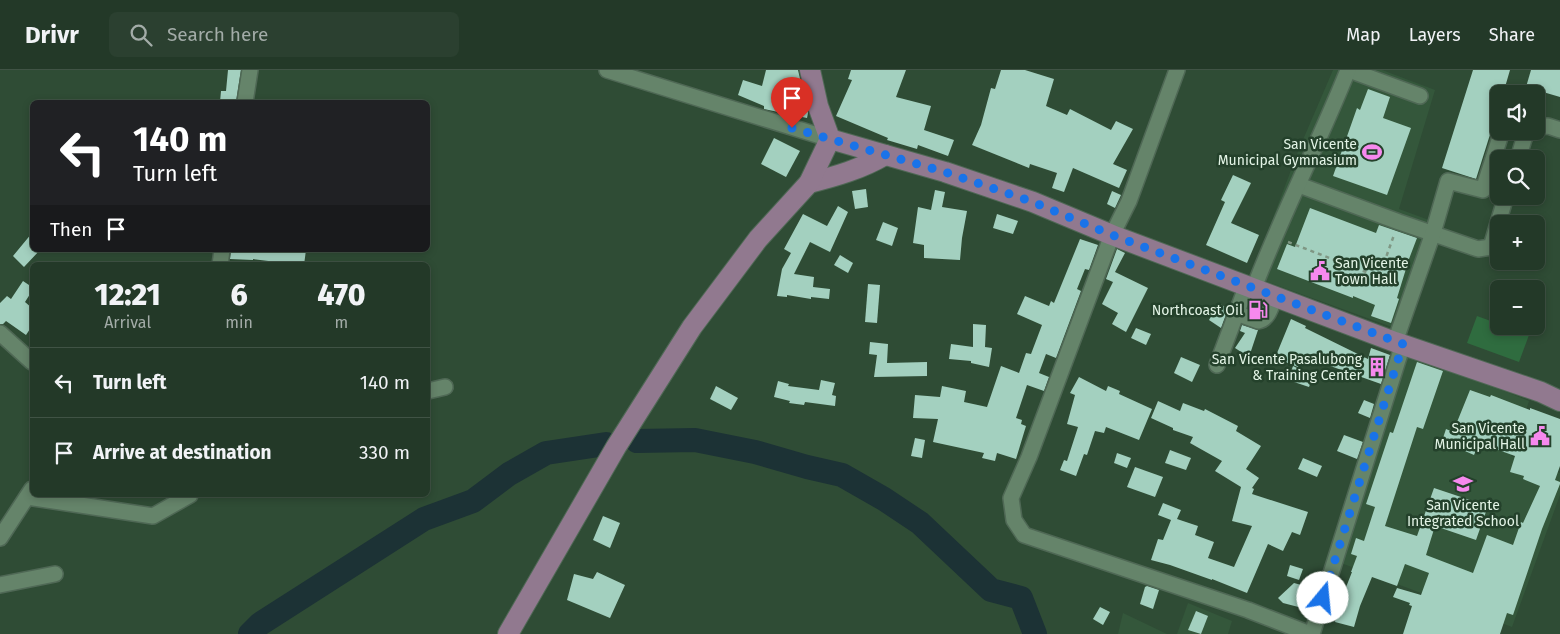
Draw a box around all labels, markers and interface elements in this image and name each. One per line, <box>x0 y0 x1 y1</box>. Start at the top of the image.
search box <box>109 12 459 57</box>
text: Drivr <box>25 21 79 49</box>
icon: search <box>127 21 155 49</box>
text: Search here <box>167 23 268 46</box>
text: Map <box>1346 24 1381 46</box>
text: Layers <box>1409 24 1461 46</box>
text: Share <box>1489 24 1535 46</box>
pin <box>771 77 813 128</box>
icon: arrive <box>778 84 806 112</box>
map controls <box>1490 85 1545 335</box>
button: sound <box>1490 85 1545 140</box>
text: 140 m <box>133 118 227 160</box>
icon: left <box>50 120 115 185</box>
place label: San Vicente Municipal Gymnasium <box>1218 136 1357 169</box>
sports icon: San Vicente Municipal Gymnasium <box>1361 141 1383 163</box>
button: search <box>1490 150 1545 205</box>
text: Turn left <box>133 160 217 187</box>
icon: arrive <box>102 215 130 243</box>
button: + <box>1490 215 1545 270</box>
text: Then <box>50 218 92 241</box>
place label: San Vicente Town Hall <box>1335 255 1409 288</box>
public building icon: San Vicente Town Hall <box>1309 260 1331 282</box>
text: 12:21 <box>94 277 161 313</box>
text: 6 <box>230 277 248 313</box>
text: 470 <box>317 277 366 313</box>
button: − <box>1490 280 1545 335</box>
fuel station icon: Northcoast Oil <box>1247 299 1269 321</box>
place label: Northcoast Oil <box>1152 302 1243 319</box>
text: Arrival <box>104 313 151 332</box>
text: min <box>225 313 253 332</box>
text: m <box>335 313 348 332</box>
place label: San Vicente Pasalubong & Training Center <box>1212 351 1363 384</box>
building icon: San Vicente Pasalubong & Training Center <box>1366 356 1388 378</box>
icon: left <box>50 369 78 397</box>
text: Turn left <box>93 371 167 394</box>
text: 140 m <box>360 371 410 394</box>
place label: San Vicente Municipal Hall <box>1435 420 1525 453</box>
public building icon: San Vicente Municipal Hall <box>1529 425 1551 447</box>
icon: arrive <box>50 439 78 467</box>
text: Arrive at destination <box>93 441 272 464</box>
text: 330 m <box>359 441 410 464</box>
school or university icon: San Vicente Integrated School <box>1452 473 1474 495</box>
place label: San Vicente Integrated School <box>1407 497 1519 530</box>
position arrow <box>1296 571 1348 623</box>

